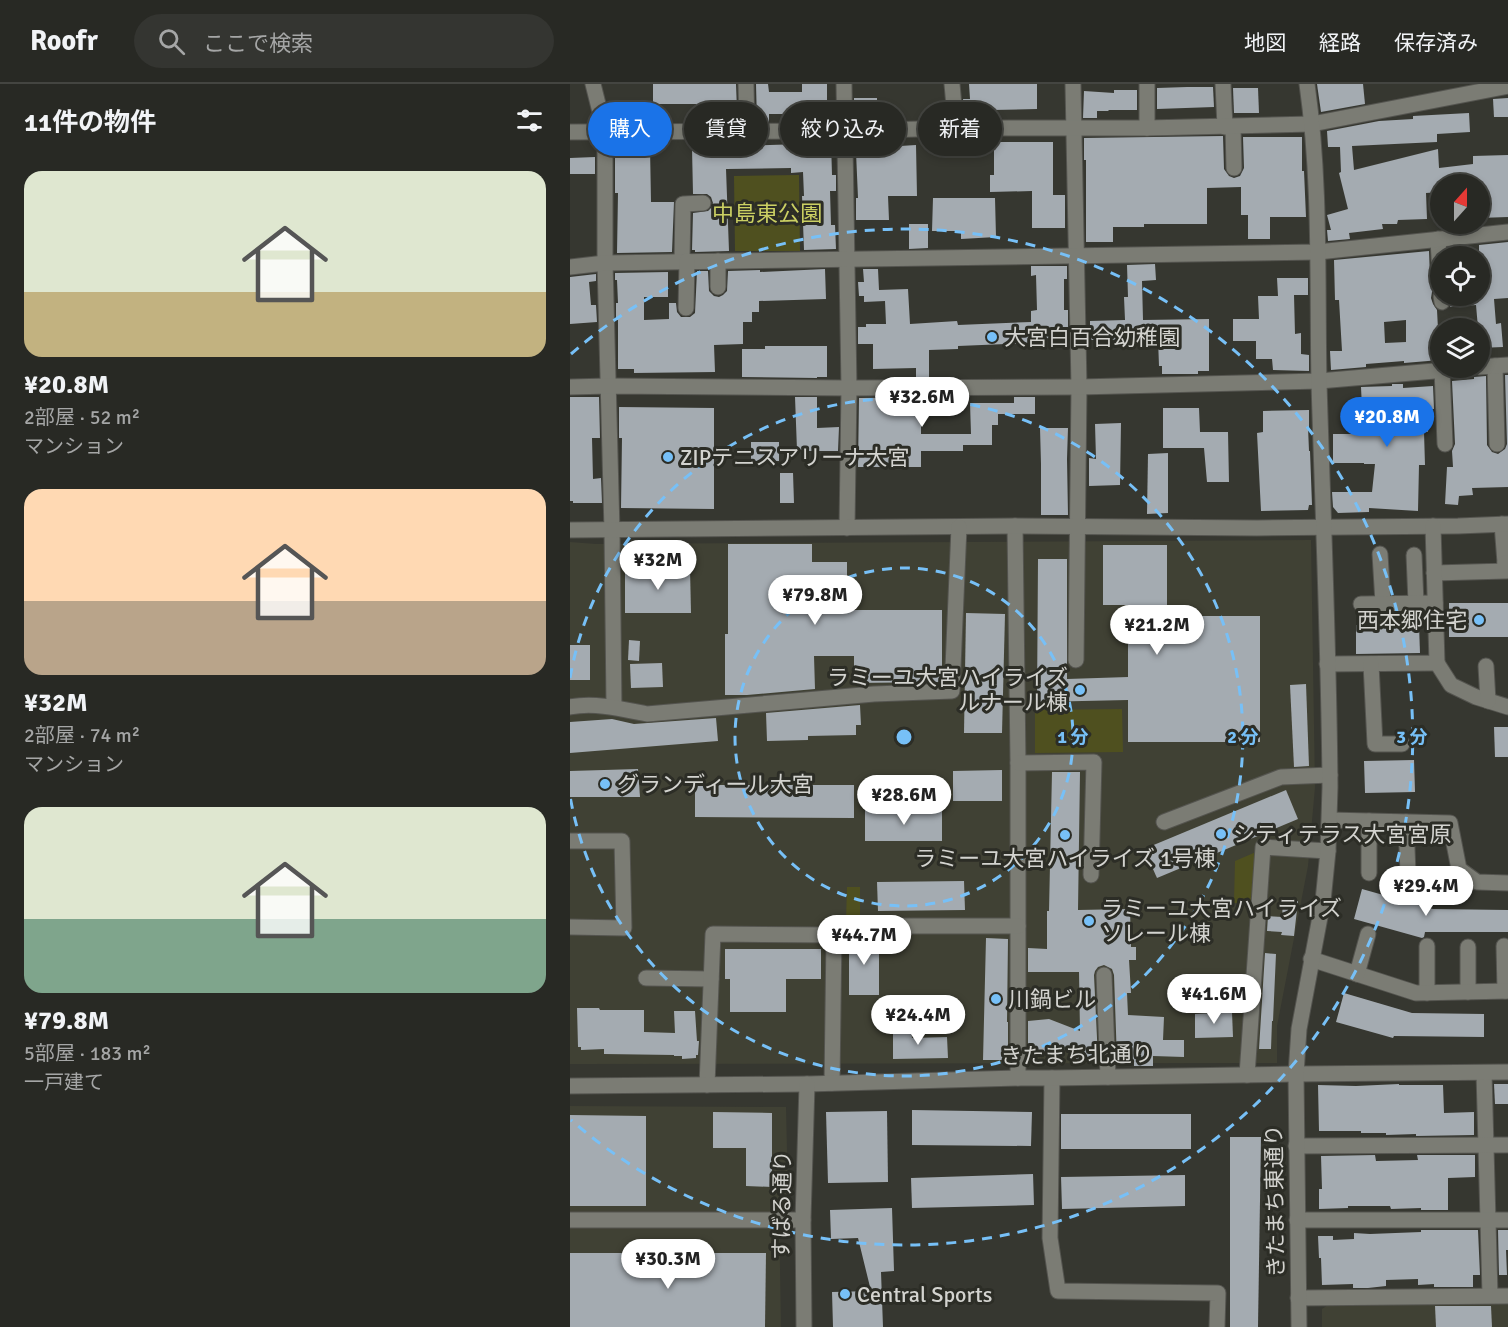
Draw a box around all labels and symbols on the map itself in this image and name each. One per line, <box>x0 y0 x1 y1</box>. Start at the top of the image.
north arrow <box>1430 174 1490 234</box>
park label: 中島東公園 <box>712 200 822 227</box>
place label: 大宮白百合幼稚園 <box>1004 324 1180 351</box>
marker: 大宮白百合幼稚園 <box>985 330 999 344</box>
pin: ¥32.6M <box>873 377 971 428</box>
pin: ¥20.8M <box>1338 397 1436 448</box>
place label: ZIPテニスアリーナ大宮 <box>680 444 909 471</box>
marker: ZIPテニスアリーナ大宮 <box>661 450 675 464</box>
pin: ¥32M <box>622 540 694 591</box>
pin: ¥79.8M <box>766 575 864 626</box>
pin: ¥21.2M <box>1108 605 1206 656</box>
place label: 西本郷住宅 <box>1357 607 1467 634</box>
marker: 西本郷住宅 <box>1472 613 1486 627</box>
place label: ラミーユ大宮ハイライズ ルナール棟 <box>827 664 1068 716</box>
marker: ラミーユ大宮ハイライズ ルナール棟 <box>1073 683 1087 697</box>
text: 1 分 <box>1057 726 1089 748</box>
text: 2 分 <box>1227 726 1259 748</box>
text: 3 分 <box>1396 726 1428 748</box>
centre of rings <box>894 727 914 747</box>
place label: グランディール大宮 <box>617 771 813 798</box>
pin: ¥28.6M <box>855 775 953 826</box>
marker: グランディール大宮 <box>598 777 612 791</box>
place label: シティテラス大宮宮原 <box>1233 821 1451 848</box>
marker: シティテラス大宮宮原 <box>1214 827 1228 841</box>
marker: ラミーユ大宮ハイライズ 1号棟 <box>1058 828 1072 842</box>
place label: ラミーユ大宮ハイライズ 1号棟 <box>914 845 1216 872</box>
pin: ¥29.4M <box>1377 866 1475 917</box>
place label: ラミーユ大宮ハイライズ ソレール棟 <box>1101 895 1342 947</box>
marker: ラミーユ大宮ハイライズ ソレール棟 <box>1082 914 1096 928</box>
pin: ¥44.7M <box>815 915 913 966</box>
pin: ¥41.6M <box>1165 974 1263 1025</box>
place label: 川鍋ビル <box>1008 986 1096 1013</box>
marker: 川鍋ビル <box>989 992 1003 1006</box>
pin: ¥24.4M <box>869 995 967 1046</box>
street label: きたまち北通り <box>1000 1040 1154 1070</box>
street label: きたまち東通り <box>1260 1124 1290 1278</box>
street label: すばる通り <box>768 1150 796 1260</box>
pin: ¥30.3M <box>619 1239 717 1290</box>
place label: Central Sports <box>857 1281 992 1308</box>
marker: Central Sports <box>838 1287 852 1301</box>

